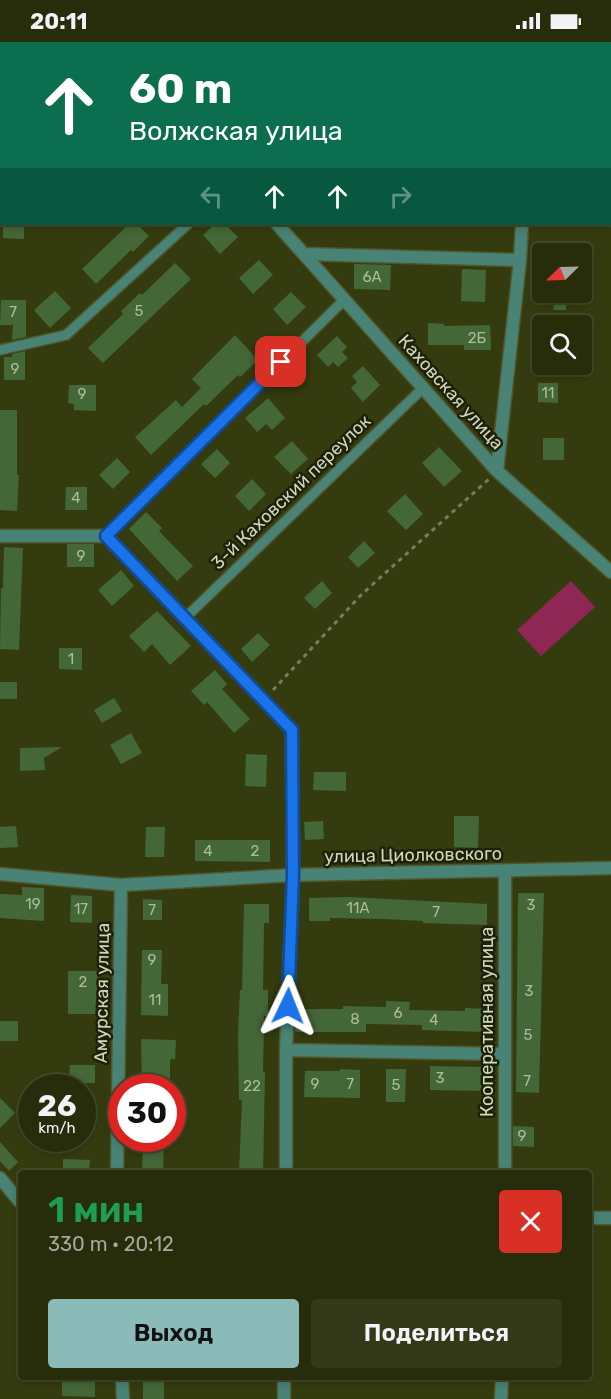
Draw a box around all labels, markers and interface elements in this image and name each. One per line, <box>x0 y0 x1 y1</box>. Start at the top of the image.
text: 20:11 <box>30 8 88 35</box>
text: 60 m <box>129 64 232 114</box>
icon: ahead <box>30 66 108 144</box>
text: Волжская улица <box>129 115 343 147</box>
icon: left <box>195 180 228 213</box>
icon: ahead <box>258 180 291 213</box>
icon: ahead <box>321 180 354 213</box>
icon: right <box>384 180 417 213</box>
north arrow <box>532 243 592 303</box>
map controls <box>532 243 592 375</box>
house number: 6А <box>362 268 382 286</box>
house number: 5 <box>135 302 144 320</box>
house number: 7 <box>9 303 17 321</box>
button: search <box>532 315 592 375</box>
house number: 2Б <box>468 329 487 347</box>
street label: Каховская улица <box>394 330 508 454</box>
pin <box>255 336 306 387</box>
icon: arrive <box>264 345 297 378</box>
house number: 9 <box>11 360 20 378</box>
house number: 11 <box>542 384 554 402</box>
house number: 9 <box>78 385 87 403</box>
street label: 3-й Каховский переулок <box>207 410 376 574</box>
house number: 4 <box>71 489 81 507</box>
house number: 9 <box>77 547 86 565</box>
house number: 1 <box>68 650 74 668</box>
house number: 4 <box>203 842 213 860</box>
house number: 2 <box>251 842 260 860</box>
street label: улица Циолковского <box>324 842 502 868</box>
house number: 19 <box>25 895 41 913</box>
house number: 3 <box>526 896 536 914</box>
house number: 11А <box>347 899 369 917</box>
house number: 17 <box>74 900 88 918</box>
house number: 7 <box>148 901 156 919</box>
house number: 7 <box>432 903 440 921</box>
street label: Амурская улица <box>90 923 114 1063</box>
street label: Кооперативная улица <box>476 927 498 1117</box>
house number: 9 <box>148 951 157 969</box>
house number: 2 <box>79 973 88 991</box>
position arrow <box>256 974 320 1038</box>
house number: 3 <box>524 982 534 1000</box>
house number: 11 <box>149 991 161 1009</box>
house number: 6 <box>393 1004 403 1022</box>
house number: 8 <box>350 1010 360 1028</box>
house number: 4 <box>429 1011 439 1029</box>
house number: 5 <box>524 1026 533 1044</box>
house number: 3 <box>435 1069 445 1087</box>
house number: 7 <box>523 1072 531 1090</box>
speed limit sign: 30 <box>108 1074 186 1152</box>
house number: 9 <box>311 1075 320 1093</box>
house number: 7 <box>346 1075 354 1093</box>
house number: 5 <box>392 1076 401 1094</box>
house number: 22 <box>243 1077 261 1095</box>
text: 26 <box>37 1088 77 1124</box>
text: km/h <box>38 1119 76 1137</box>
house number: 9 <box>518 1127 527 1145</box>
text: 1 мин <box>48 1188 144 1231</box>
button: close <box>499 1190 562 1253</box>
text: 330 m · 20:12 <box>48 1232 174 1256</box>
button: Выход <box>48 1299 299 1368</box>
button: Поделиться <box>311 1299 562 1368</box>

